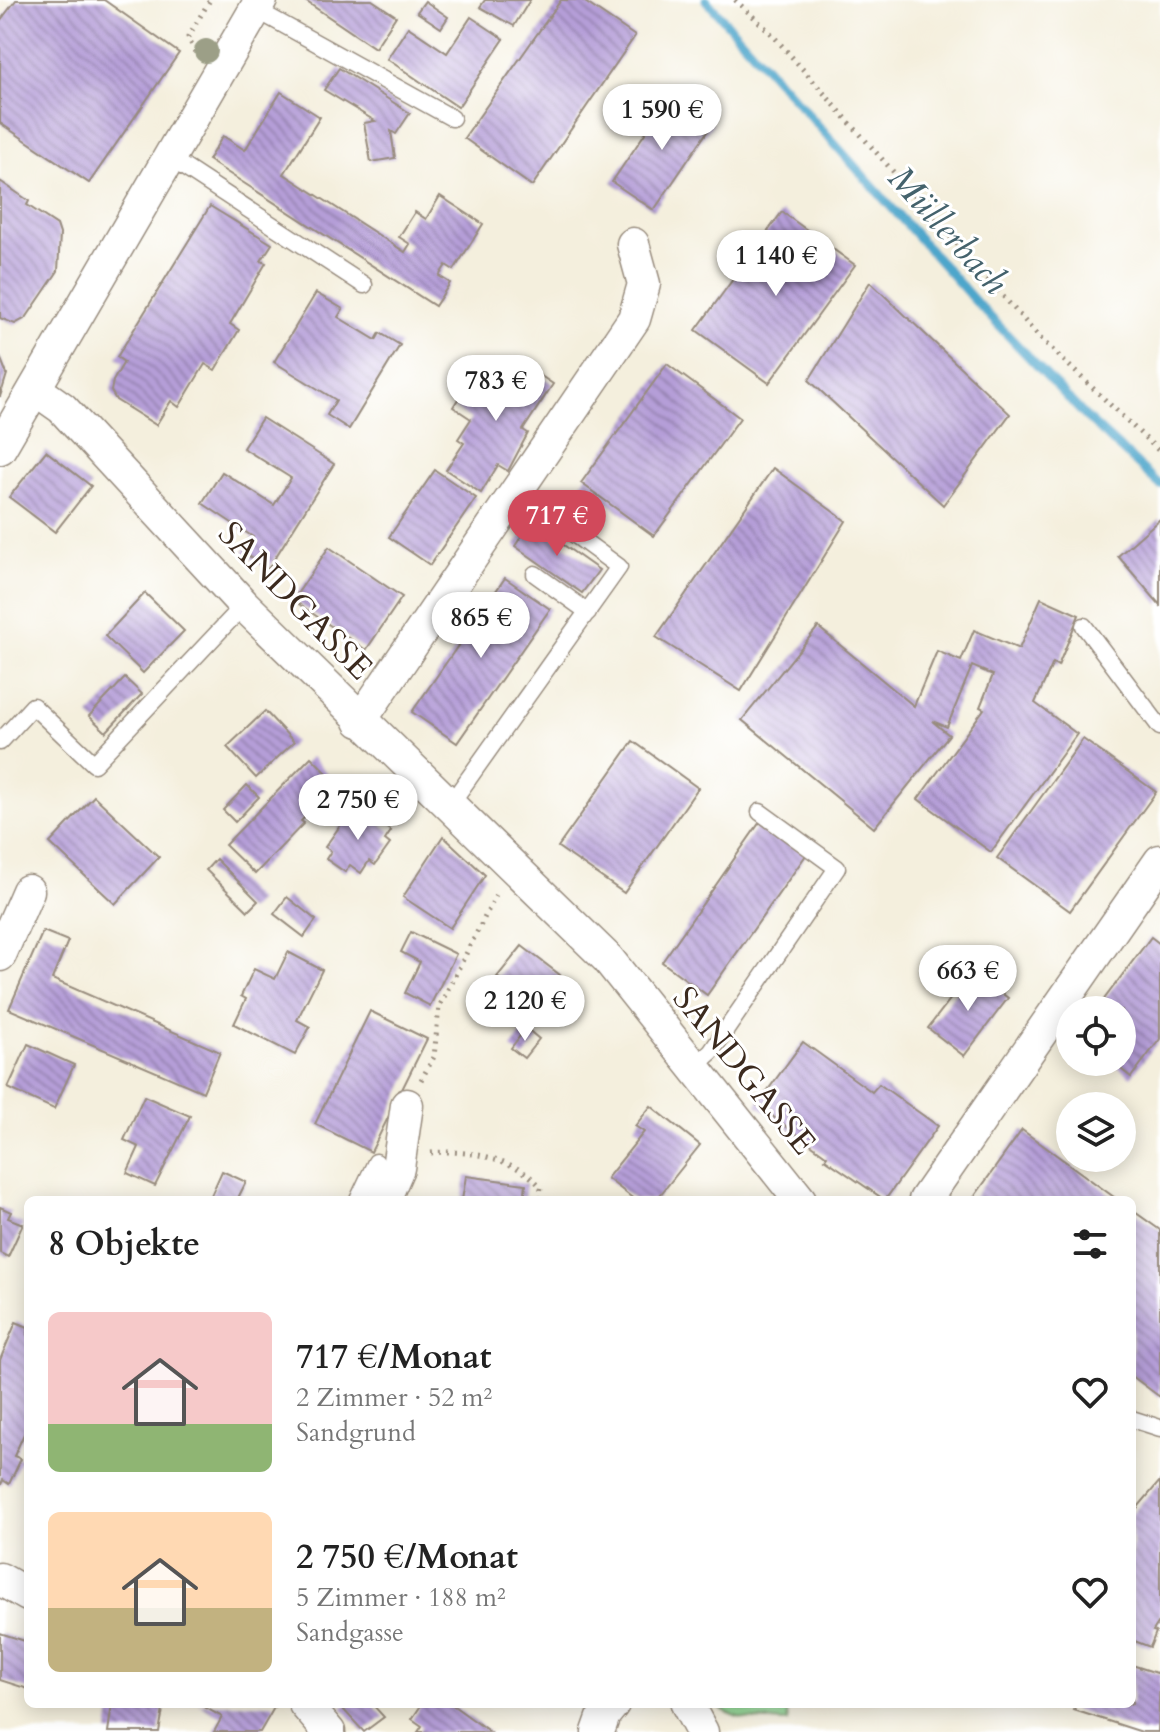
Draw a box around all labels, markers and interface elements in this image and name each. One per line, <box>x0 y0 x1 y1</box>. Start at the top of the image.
pin: 1 590 € <box>588 84 736 152</box>
text: 1 590 € <box>621 92 703 127</box>
water label: Müllerbach <box>877 155 1019 305</box>
pin: 1 140 € <box>702 230 850 298</box>
text: 1 140 € <box>735 238 817 273</box>
pin: 783 € <box>440 355 552 423</box>
text: 783 € <box>465 363 527 398</box>
pin: 717 € <box>501 490 613 558</box>
text: 717 € <box>526 498 588 533</box>
street label: SANDGASSE <box>208 511 383 690</box>
pin: 865 € <box>425 592 537 660</box>
text: 865 € <box>450 600 512 635</box>
pin: 2 750 € <box>284 774 432 842</box>
text: 2 750 € <box>317 782 399 817</box>
pin: 663 € <box>912 945 1024 1013</box>
text: 663 € <box>937 953 999 988</box>
pin: 2 120 € <box>451 975 599 1043</box>
street label: SANDGASSE <box>662 977 826 1164</box>
text: 2 120 € <box>484 983 566 1018</box>
map controls <box>1056 996 1136 1172</box>
button: locate <box>1056 996 1136 1076</box>
button: layers <box>1056 1092 1136 1172</box>
text: 8 Objekte <box>48 1221 200 1267</box>
icon: filters <box>1068 1222 1112 1266</box>
text: 717 €/Monat <box>296 1334 491 1380</box>
icon: home <box>112 1344 208 1440</box>
icon: heart <box>1068 1370 1112 1414</box>
text: 2 Zimmer · 52 m² <box>296 1380 492 1415</box>
text: Sandgrund <box>296 1415 416 1450</box>
text: 2 750 €/Monat <box>296 1534 518 1580</box>
icon: home <box>112 1544 208 1640</box>
icon: heart <box>1068 1570 1112 1614</box>
text: 5 Zimmer · 188 m² <box>296 1580 506 1615</box>
text: Sandgasse <box>296 1615 404 1650</box>

